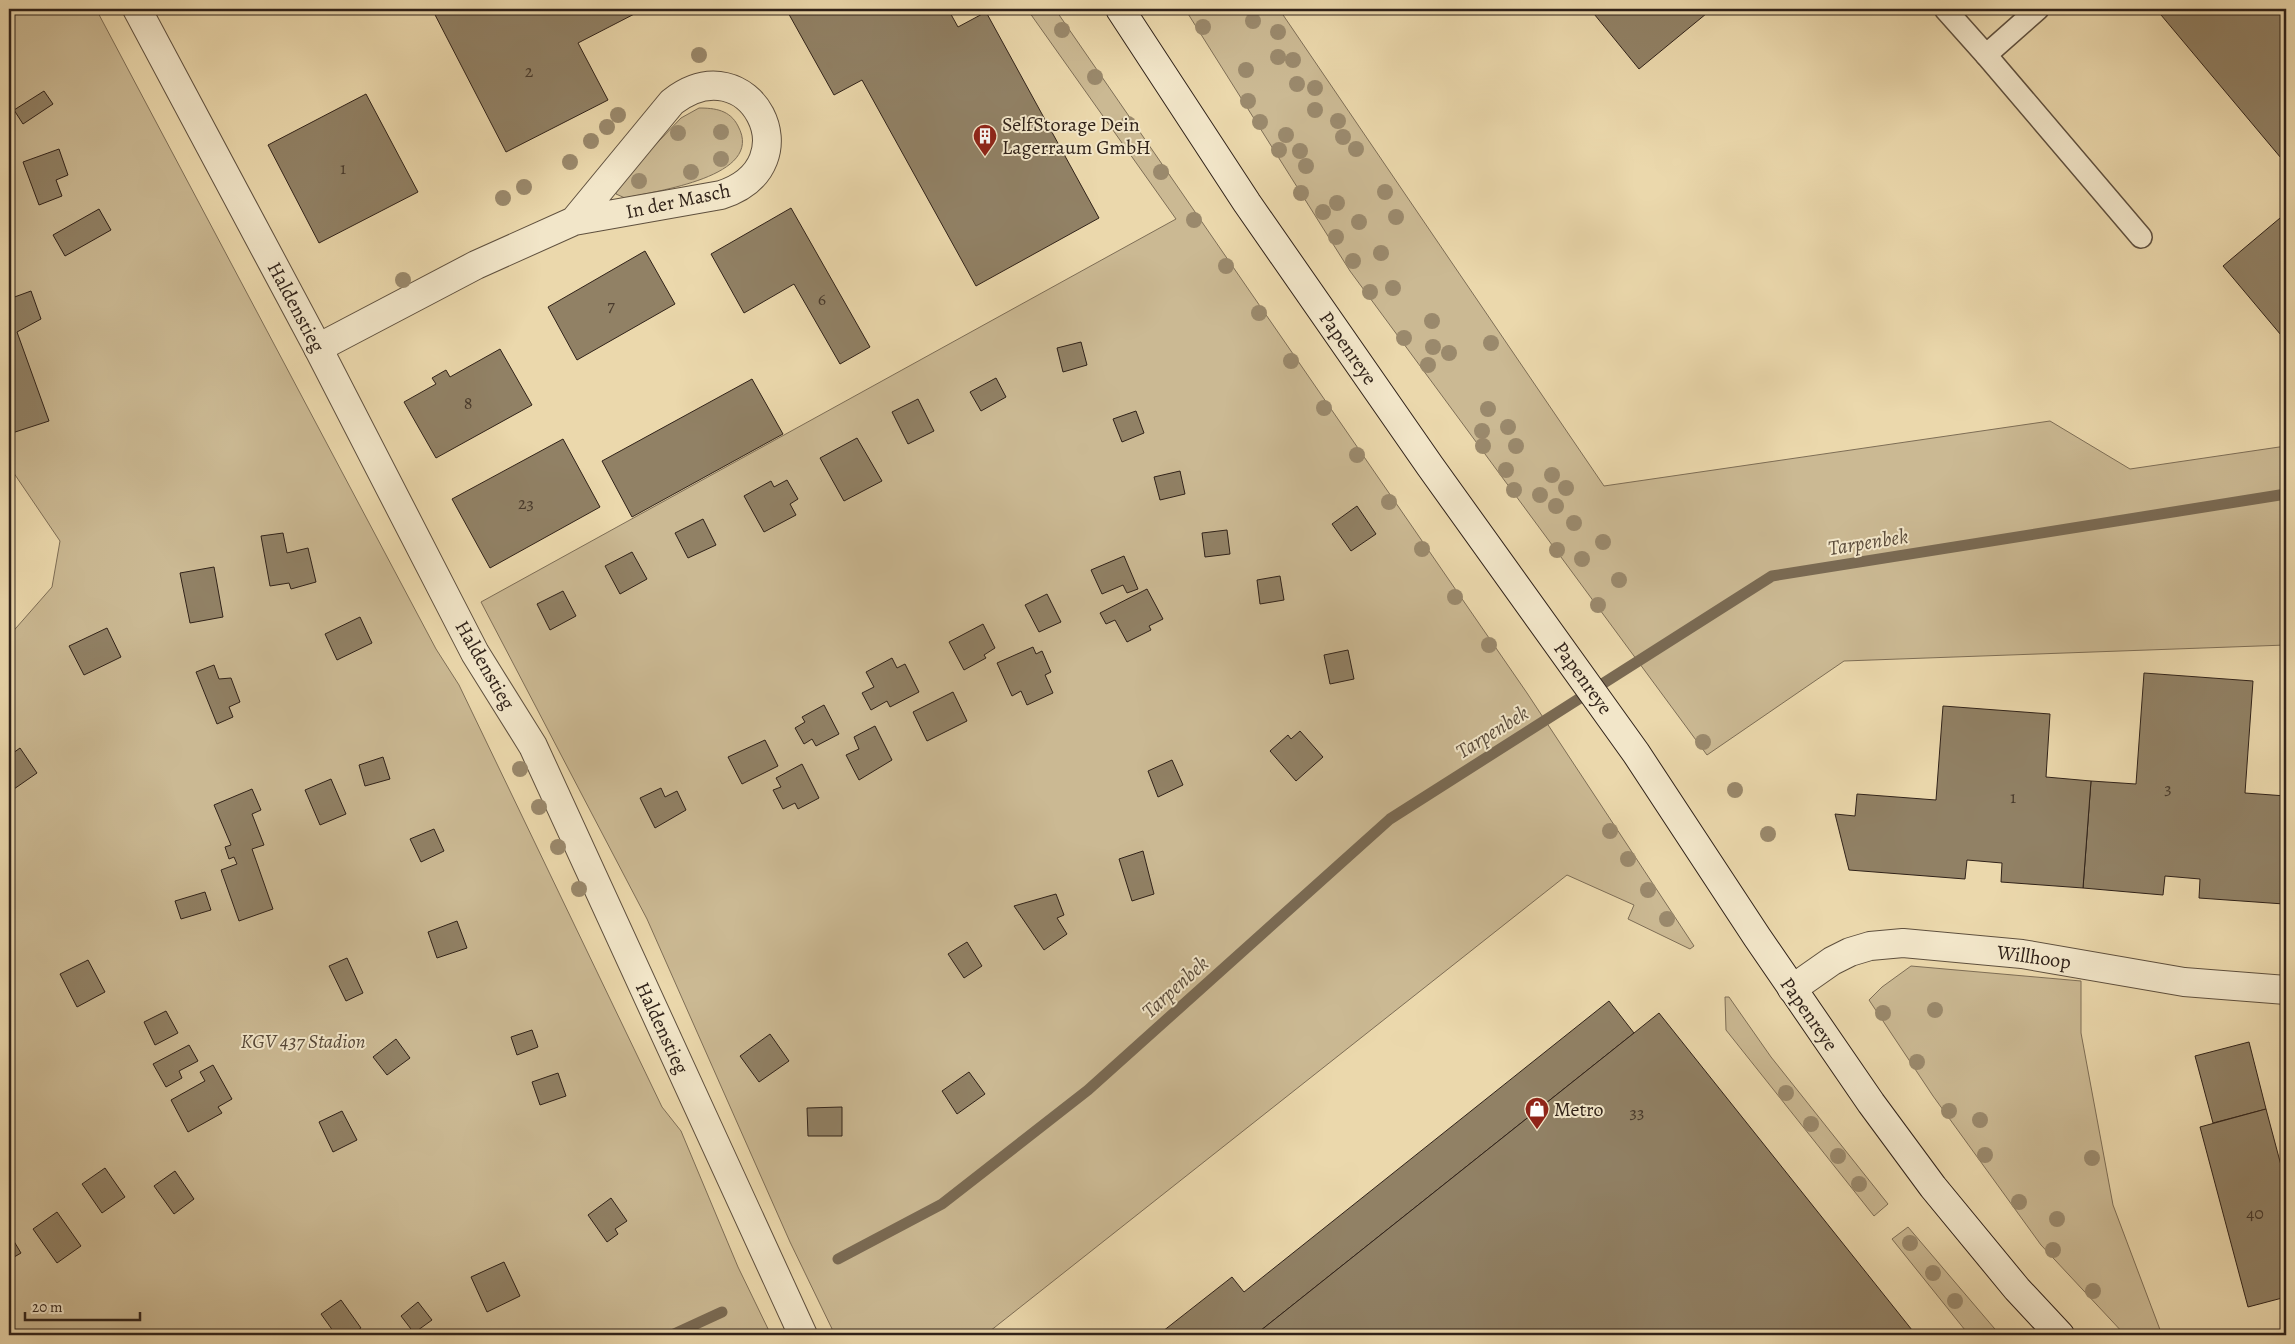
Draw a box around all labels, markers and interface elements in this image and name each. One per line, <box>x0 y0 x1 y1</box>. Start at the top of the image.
house number: 2 <box>525 59 534 83</box>
place label: SelfStorage Dein Lagerraum GmbH <box>1002 111 1151 161</box>
building icon: SelfStorage Dein Lagerraum GmbH <box>972 123 998 157</box>
house number: 1 <box>340 156 346 180</box>
street label: In der Masch <box>623 177 733 225</box>
street label: Haldenstieg <box>261 257 331 357</box>
house number: 6 <box>818 287 826 311</box>
house number: 7 <box>607 293 615 317</box>
street label: Papenreye <box>1313 306 1383 390</box>
house number: 8 <box>464 391 472 415</box>
house number: 23 <box>518 491 534 515</box>
water label: Tarpenbek <box>1826 522 1910 562</box>
street label: Haldenstieg <box>449 616 521 714</box>
street label: Papenreye <box>1547 636 1619 720</box>
water label: Tarpenbek <box>1450 699 1534 765</box>
house number: 3 <box>2164 776 2172 800</box>
house number: 1 <box>2010 785 2016 809</box>
street label: Willhoop <box>1994 938 2073 976</box>
water label: Tarpenbek <box>1136 950 1214 1024</box>
street label: Papenreye <box>1774 972 1844 1056</box>
street label: Haldenstieg <box>629 978 695 1078</box>
park label: KGV 437 Stadion <box>240 1028 366 1055</box>
shop icon: Metro <box>1524 1096 1550 1130</box>
place label: Metro <box>1554 1096 1604 1123</box>
house number: 33 <box>1630 1100 1644 1124</box>
house number: 40 <box>2246 1201 2264 1225</box>
scale bar <box>25 1289 140 1321</box>
text: 20 m <box>32 1297 63 1317</box>

